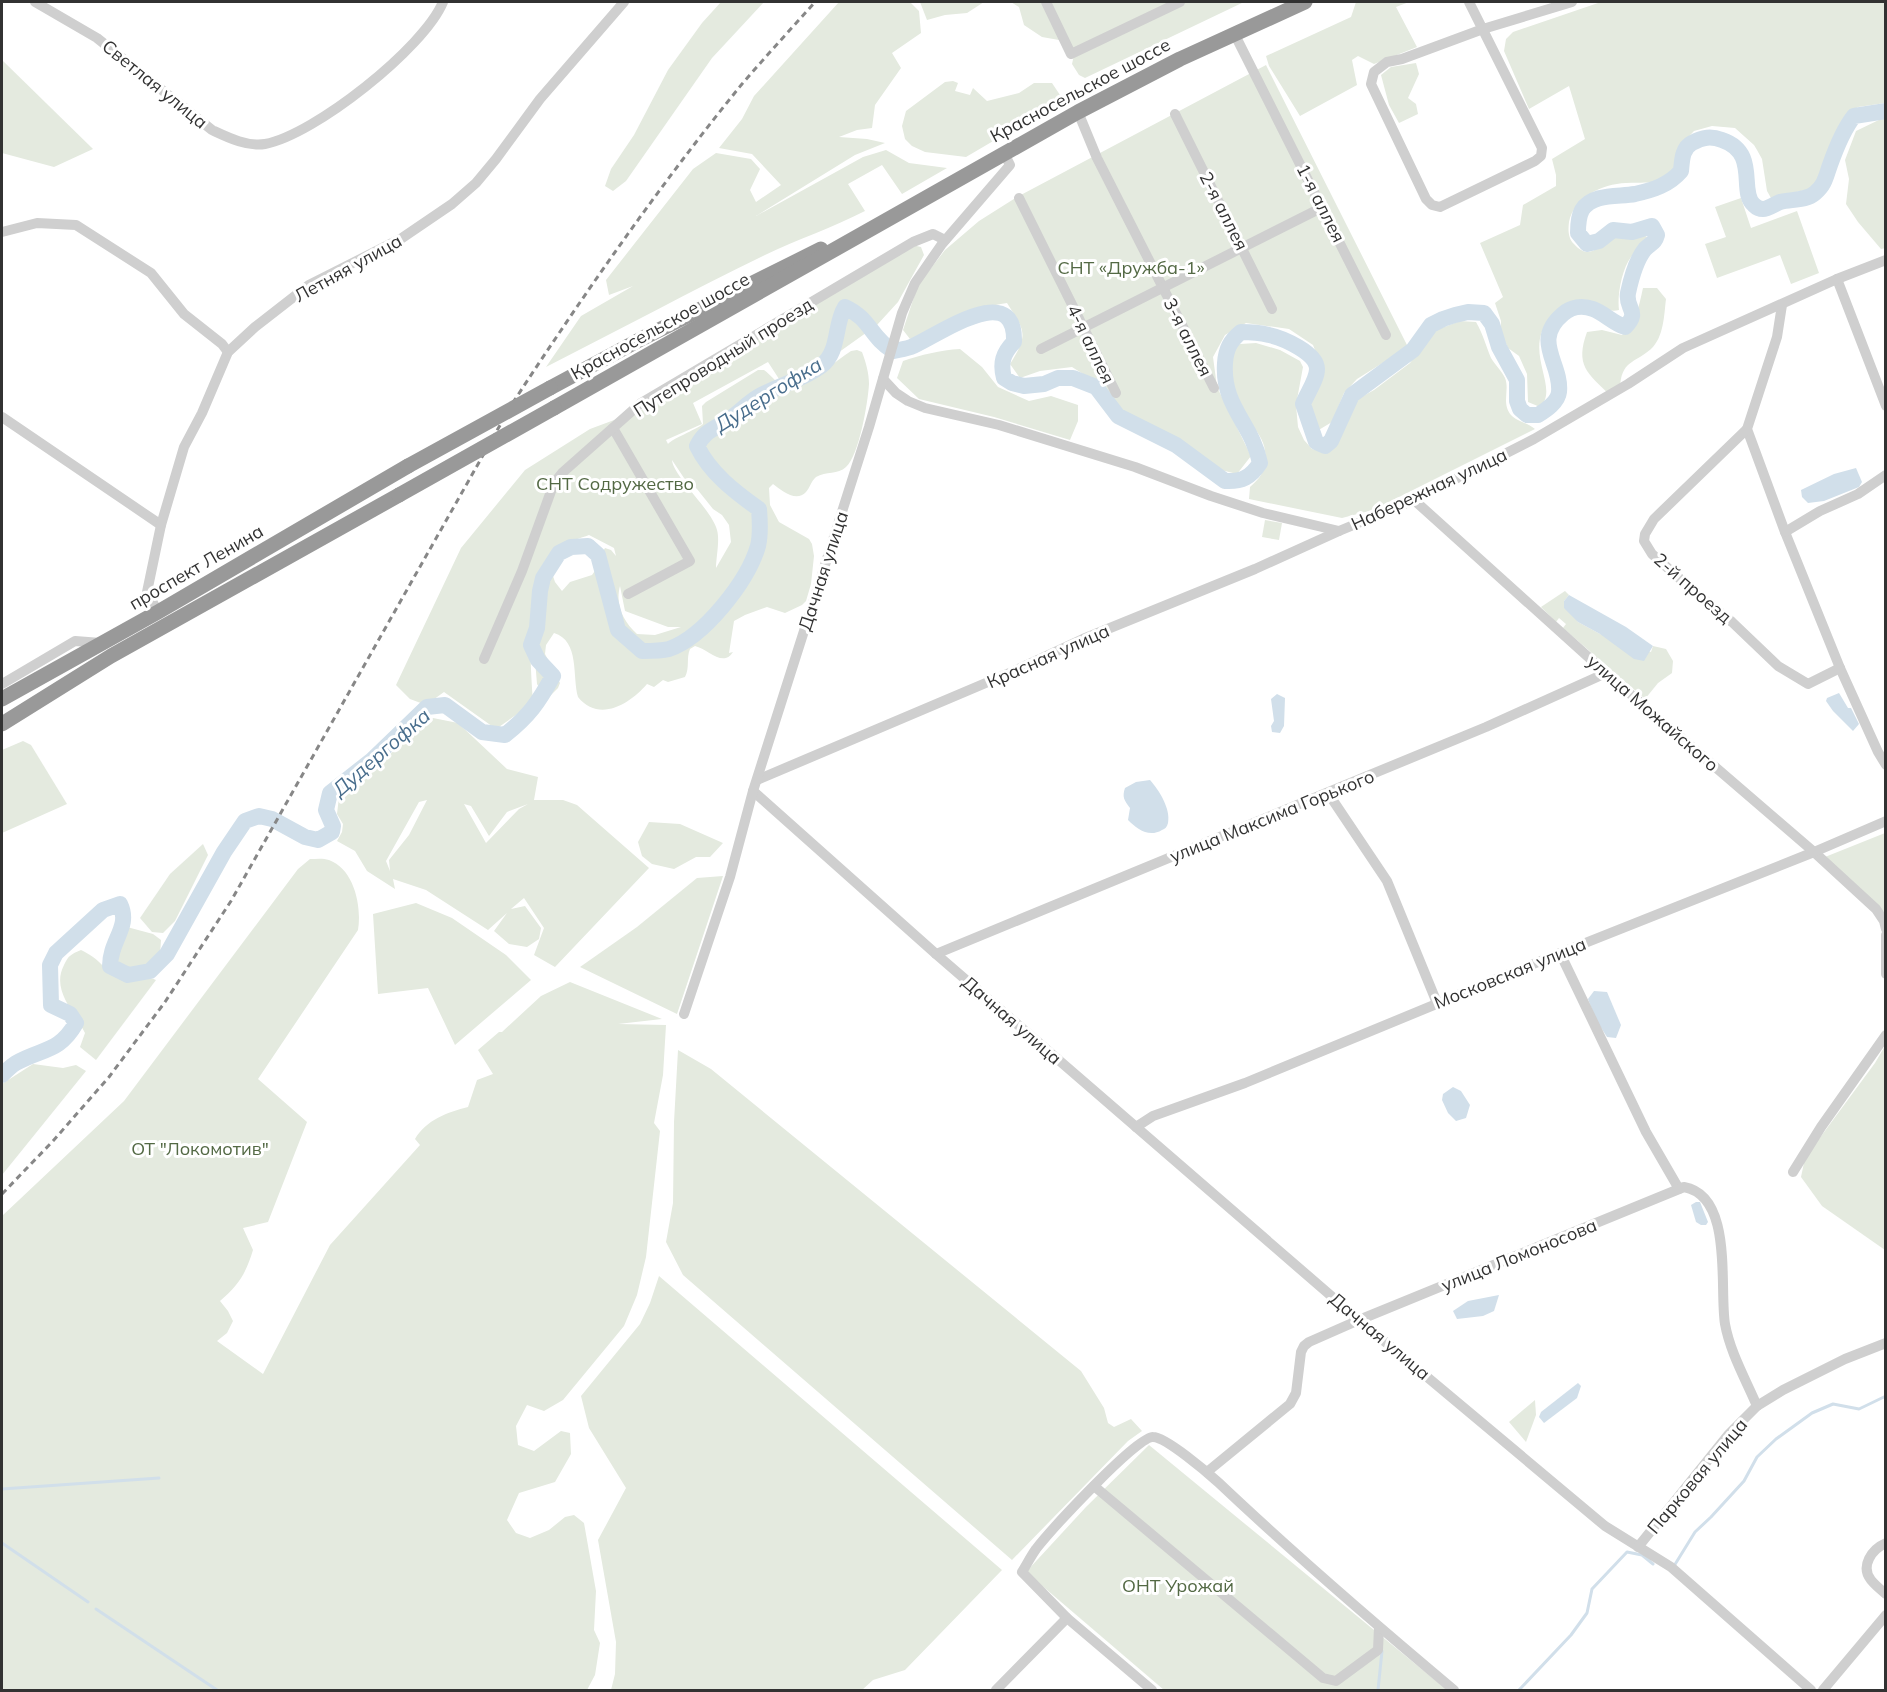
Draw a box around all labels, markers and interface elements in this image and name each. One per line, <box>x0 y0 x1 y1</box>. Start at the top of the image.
street label: Красносельское шоссе <box>986 33 1174 147</box>
street label: Светлая улица <box>98 34 212 134</box>
street label: 1-я аллея <box>1291 160 1351 246</box>
street label: 2-я аллея <box>1194 168 1254 254</box>
street label: Летняя улица <box>290 229 406 307</box>
park label: СНТ «Дружба-1» <box>1057 256 1205 279</box>
street label: Красносельское шоссе <box>567 267 753 385</box>
street label: Путепроводный проезд <box>629 292 817 422</box>
street label: 3-я аллея <box>1158 294 1218 380</box>
street label: 4-я аллея <box>1062 301 1120 387</box>
water label: Дудергофка <box>709 351 826 437</box>
street label: Набережная улица <box>1347 443 1511 535</box>
park label: СНТ Содружество <box>536 472 694 495</box>
street label: Дачная улица <box>793 508 853 634</box>
street label: проспект Ленина <box>125 519 267 615</box>
street label: 2-й проезд <box>1649 548 1737 628</box>
street label: Красная улица <box>983 619 1113 693</box>
street label: улица Можайского <box>1582 650 1724 776</box>
water label: Дудергофка <box>326 703 435 802</box>
street label: улица Максима Горького <box>1166 764 1378 868</box>
street label: Московская улица <box>1431 932 1589 1014</box>
street label: Дачная улица <box>958 971 1066 1069</box>
park label: ОТ "Локомотив" <box>131 1137 269 1160</box>
street label: улица Ломоносова <box>1438 1213 1600 1297</box>
street label: Дачная улица <box>1325 1287 1435 1385</box>
street label: Парковая улица <box>1642 1413 1752 1539</box>
park label: ОНТ Урожай <box>1122 1574 1234 1597</box>

